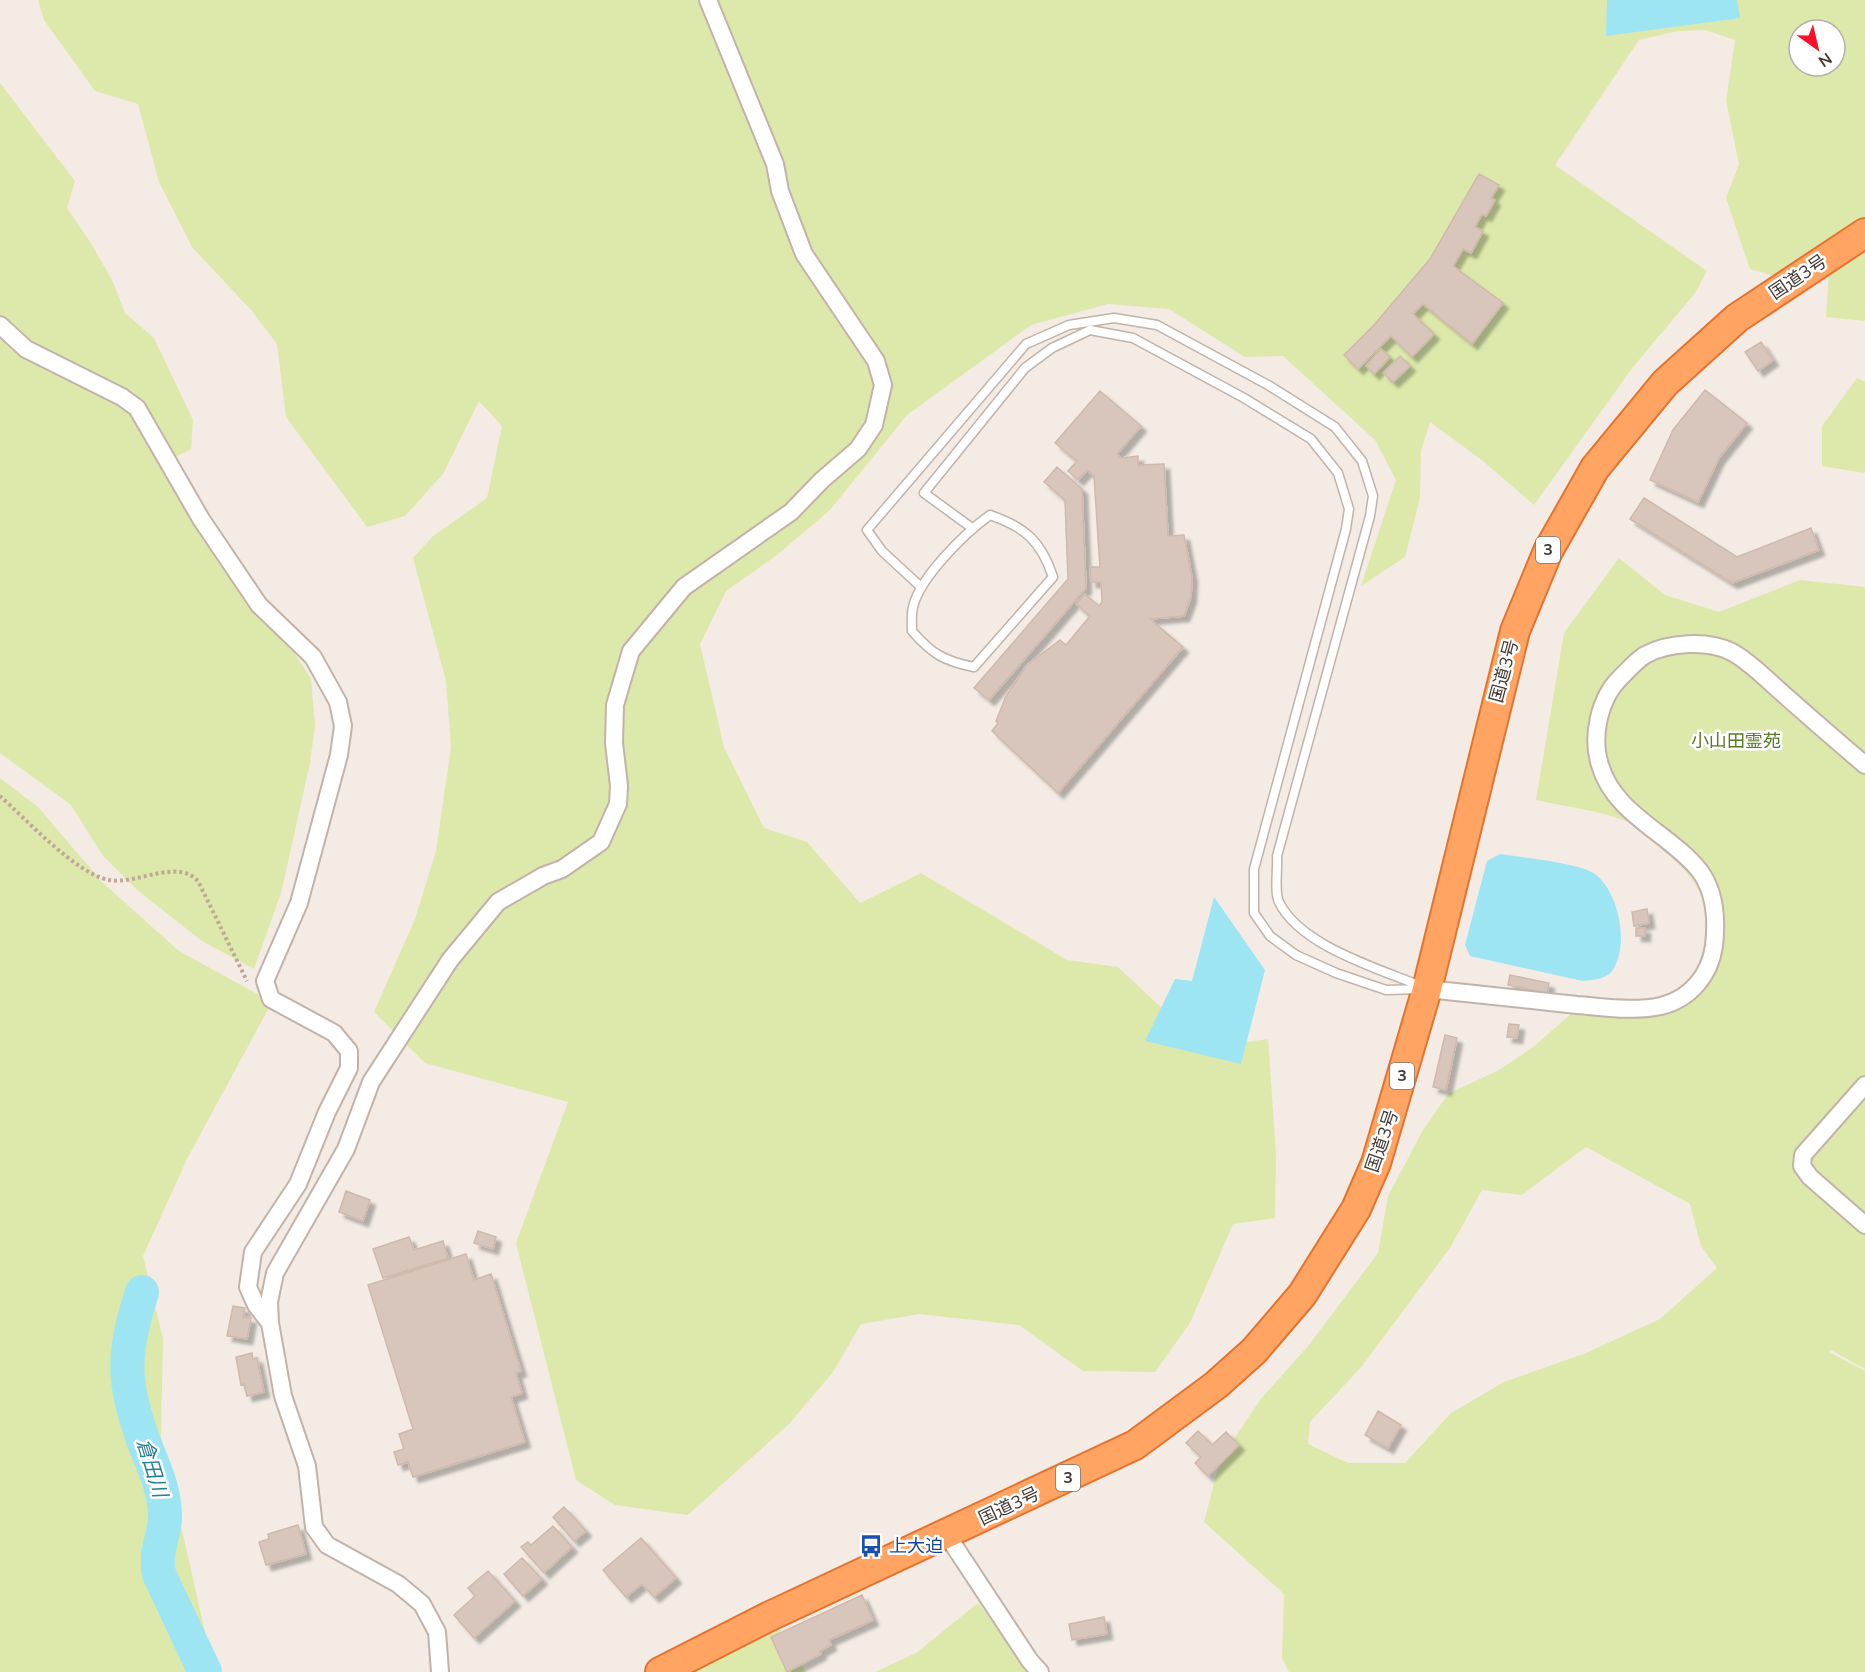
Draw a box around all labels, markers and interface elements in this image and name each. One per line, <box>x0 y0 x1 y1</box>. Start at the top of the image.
north arrow <box>1787 18 1847 78</box>
text: N <box>1814 47 1836 72</box>
street label: 国道3号 <box>1764 249 1832 305</box>
road number: 3 <box>1536 537 1560 563</box>
street label: 国道3号 <box>1484 637 1524 705</box>
park label: 小山田霊苑 <box>1691 729 1781 753</box>
road number: 3 <box>1390 1063 1414 1089</box>
street label: 国道3号 <box>1360 1106 1404 1176</box>
water label: 倉田川 <box>130 1435 174 1503</box>
road number: 3 <box>1056 1465 1080 1491</box>
street label: 国道3号 <box>975 1481 1043 1531</box>
bus stop icon: 上大迫 <box>858 1533 884 1559</box>
place label: 上大迫 <box>889 1534 943 1558</box>

